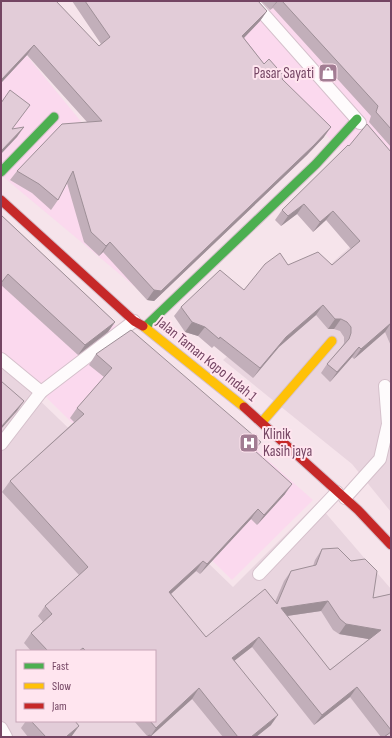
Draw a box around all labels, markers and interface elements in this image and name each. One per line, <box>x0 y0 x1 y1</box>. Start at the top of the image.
shop icon: Pasar Sayati <box>317 62 339 84</box>
place label: Pasar Sayati <box>254 64 314 83</box>
street label: Jalan Taman Kopo Indah 1 <box>152 312 262 406</box>
place label: Klinik Kasih jaya <box>263 425 312 461</box>
hospital icon: Klinik Kasih jaya <box>238 432 260 454</box>
legend <box>16 650 156 722</box>
text: Fast <box>52 659 69 674</box>
text: Slow <box>52 679 71 694</box>
text: Jam <box>51 699 67 714</box>

